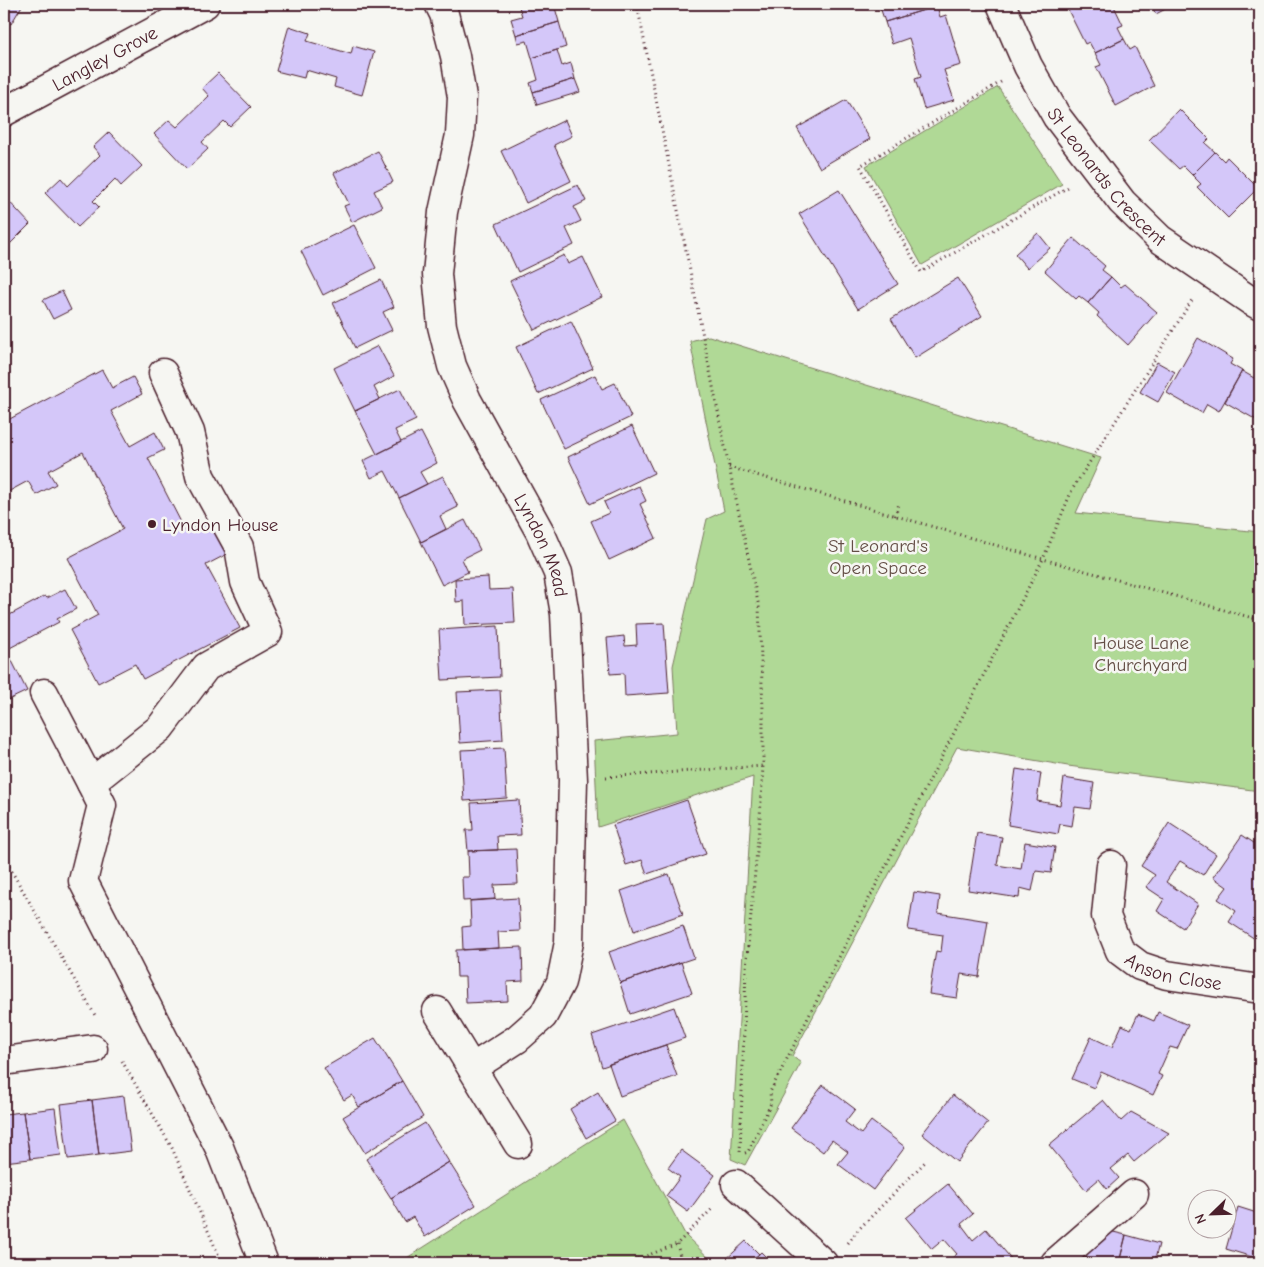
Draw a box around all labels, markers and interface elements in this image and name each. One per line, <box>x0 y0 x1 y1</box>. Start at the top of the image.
street label: Langley Grove <box>49 22 161 96</box>
street label: St Leonards Crescent <box>1042 104 1170 252</box>
street label: Lyndon Mead <box>509 490 572 598</box>
place label: Lyndon House <box>162 514 278 536</box>
marker: Lyndon House <box>146 518 158 530</box>
park label: St Leonard's Open Space <box>828 535 928 579</box>
park label: House Lane Churchyard <box>1093 632 1189 676</box>
street label: Anson Close <box>1120 949 1223 995</box>
north arrow <box>1186 1190 1236 1240</box>
text: N <box>1191 1211 1210 1226</box>

